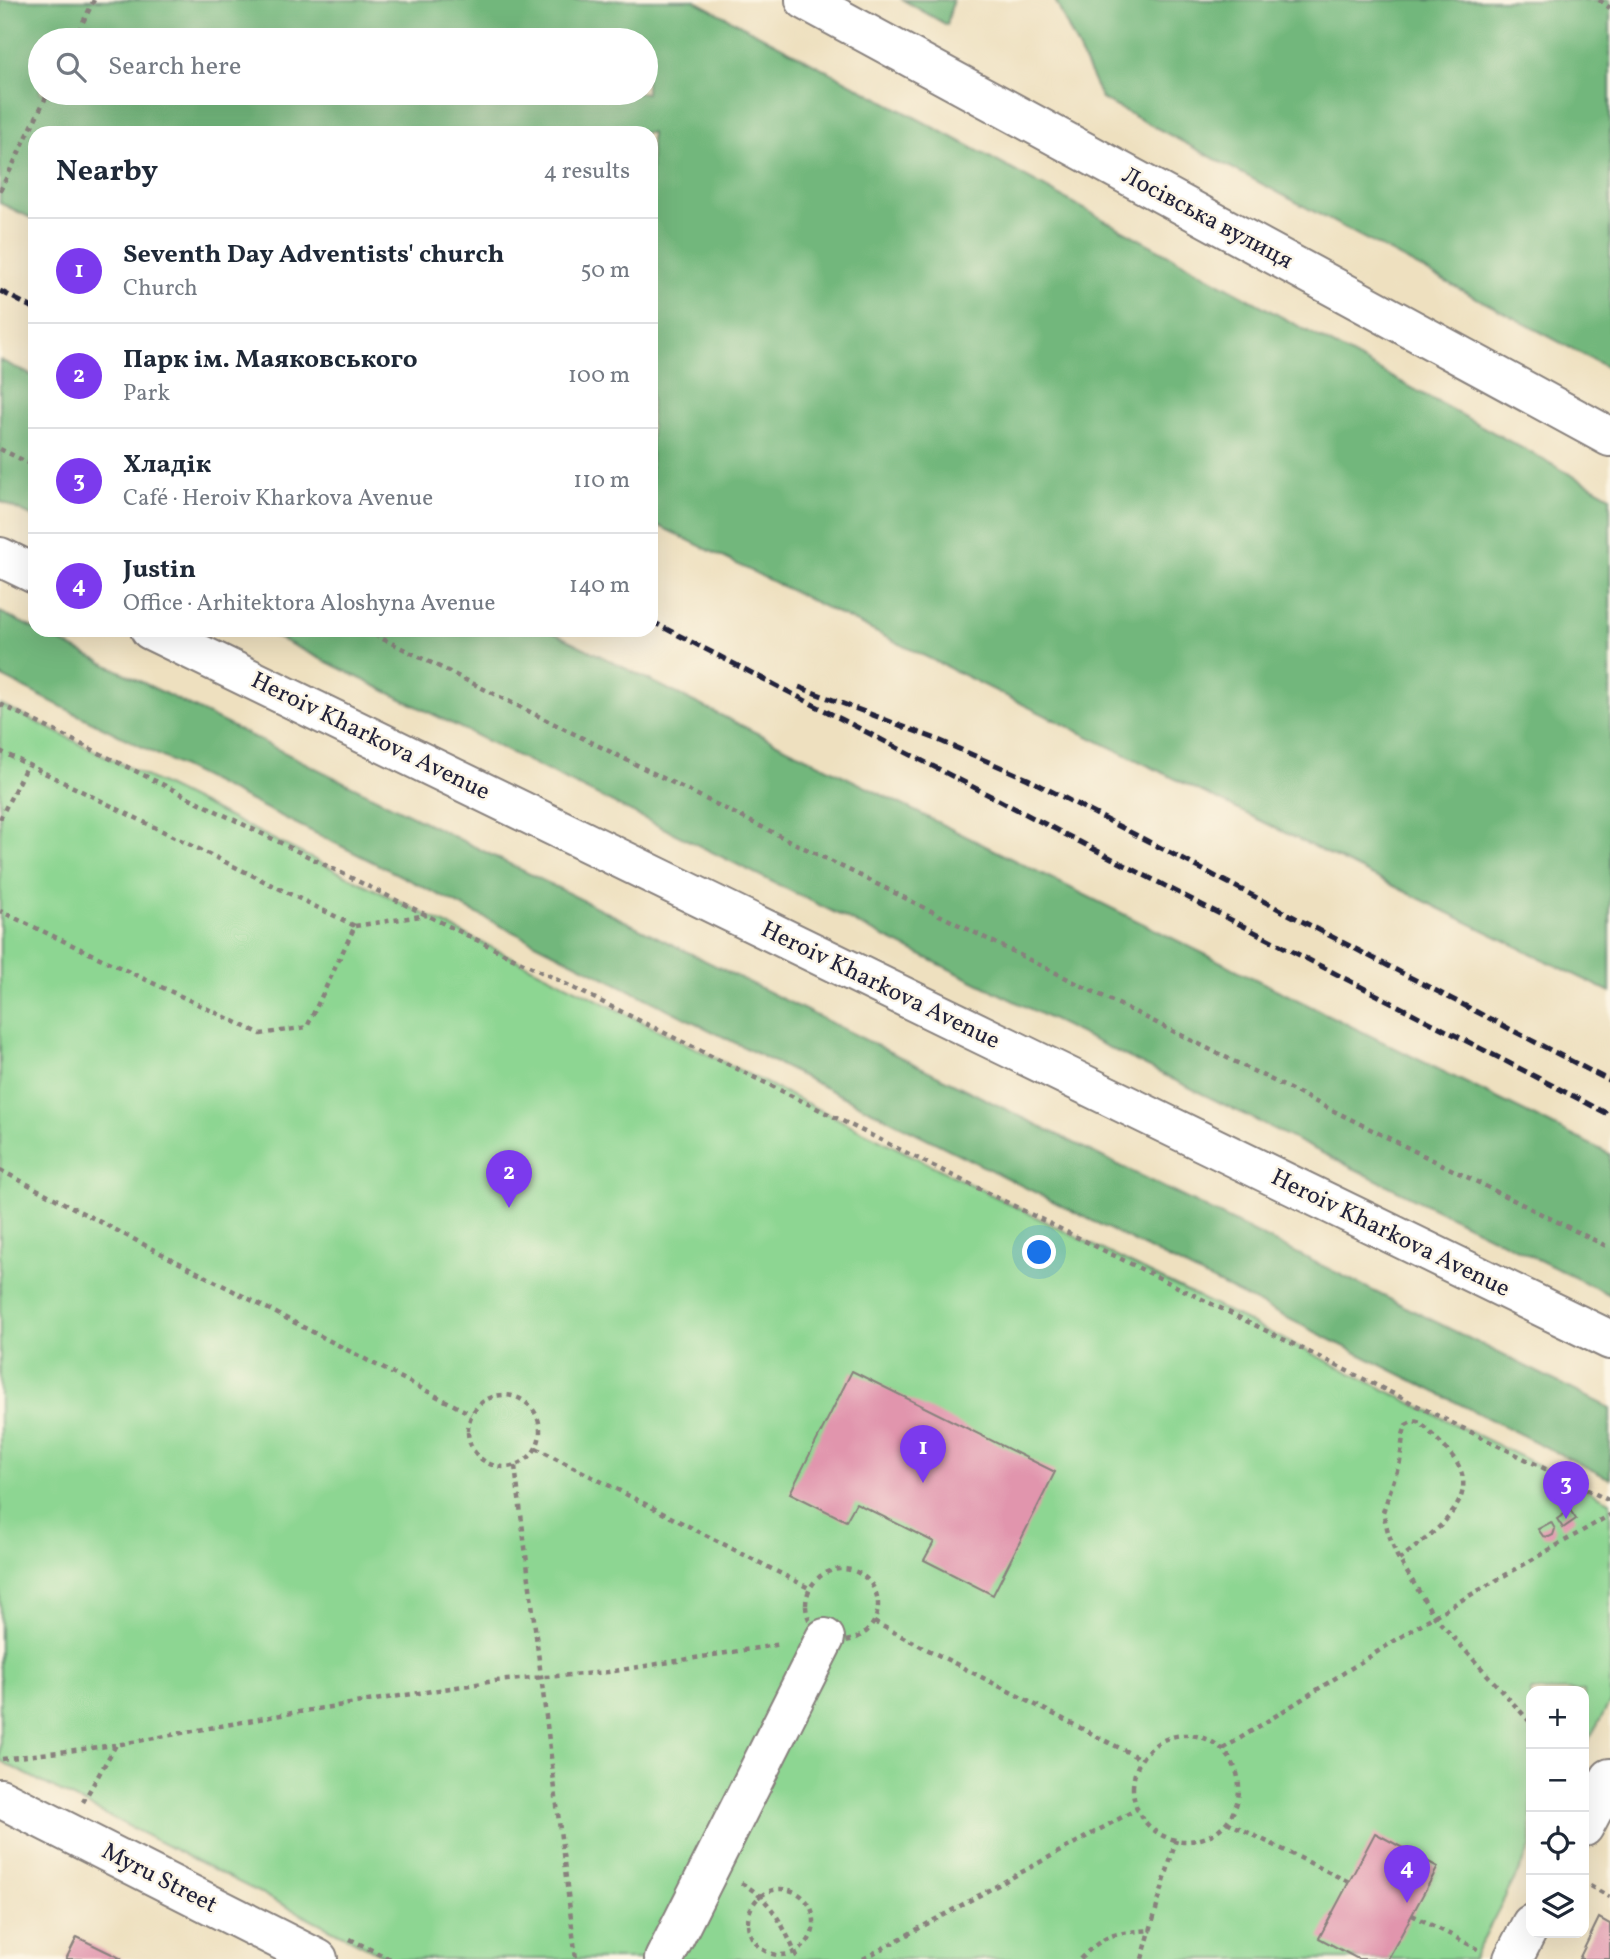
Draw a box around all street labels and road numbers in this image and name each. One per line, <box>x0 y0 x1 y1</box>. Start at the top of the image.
street label: Лосівська вулиця <box>1115 159 1299 279</box>
street label: Heroiv Kharkova Avenue <box>245 664 495 810</box>
street label: Heroiv Kharkova Avenue <box>755 913 1005 1059</box>
street label: Heroiv Kharkova Avenue <box>1265 1161 1515 1307</box>
street label: Myru Street <box>95 1835 223 1923</box>

